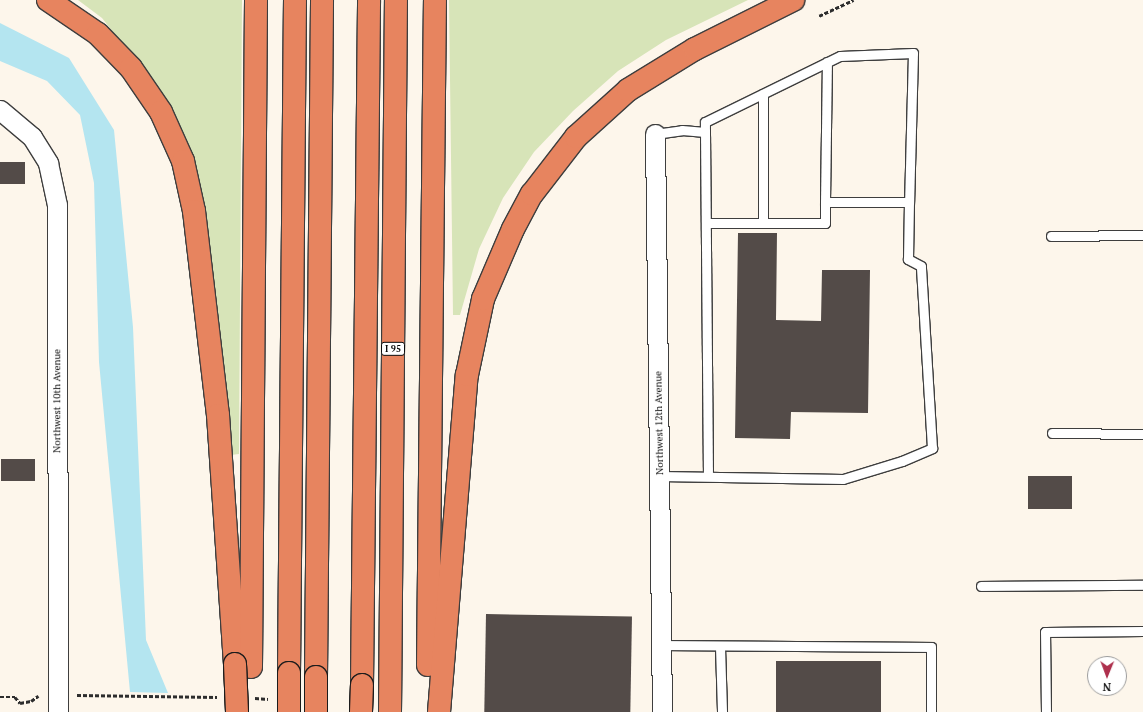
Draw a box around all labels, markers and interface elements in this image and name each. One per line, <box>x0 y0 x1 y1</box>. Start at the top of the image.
road number: I 95 <box>381 342 405 356</box>
street label: Northwest 10th Avenue <box>51 349 63 453</box>
street label: Northwest 12th Avenue <box>652 371 666 475</box>
north arrow <box>1087 656 1127 696</box>
text: N <box>1103 680 1111 694</box>

